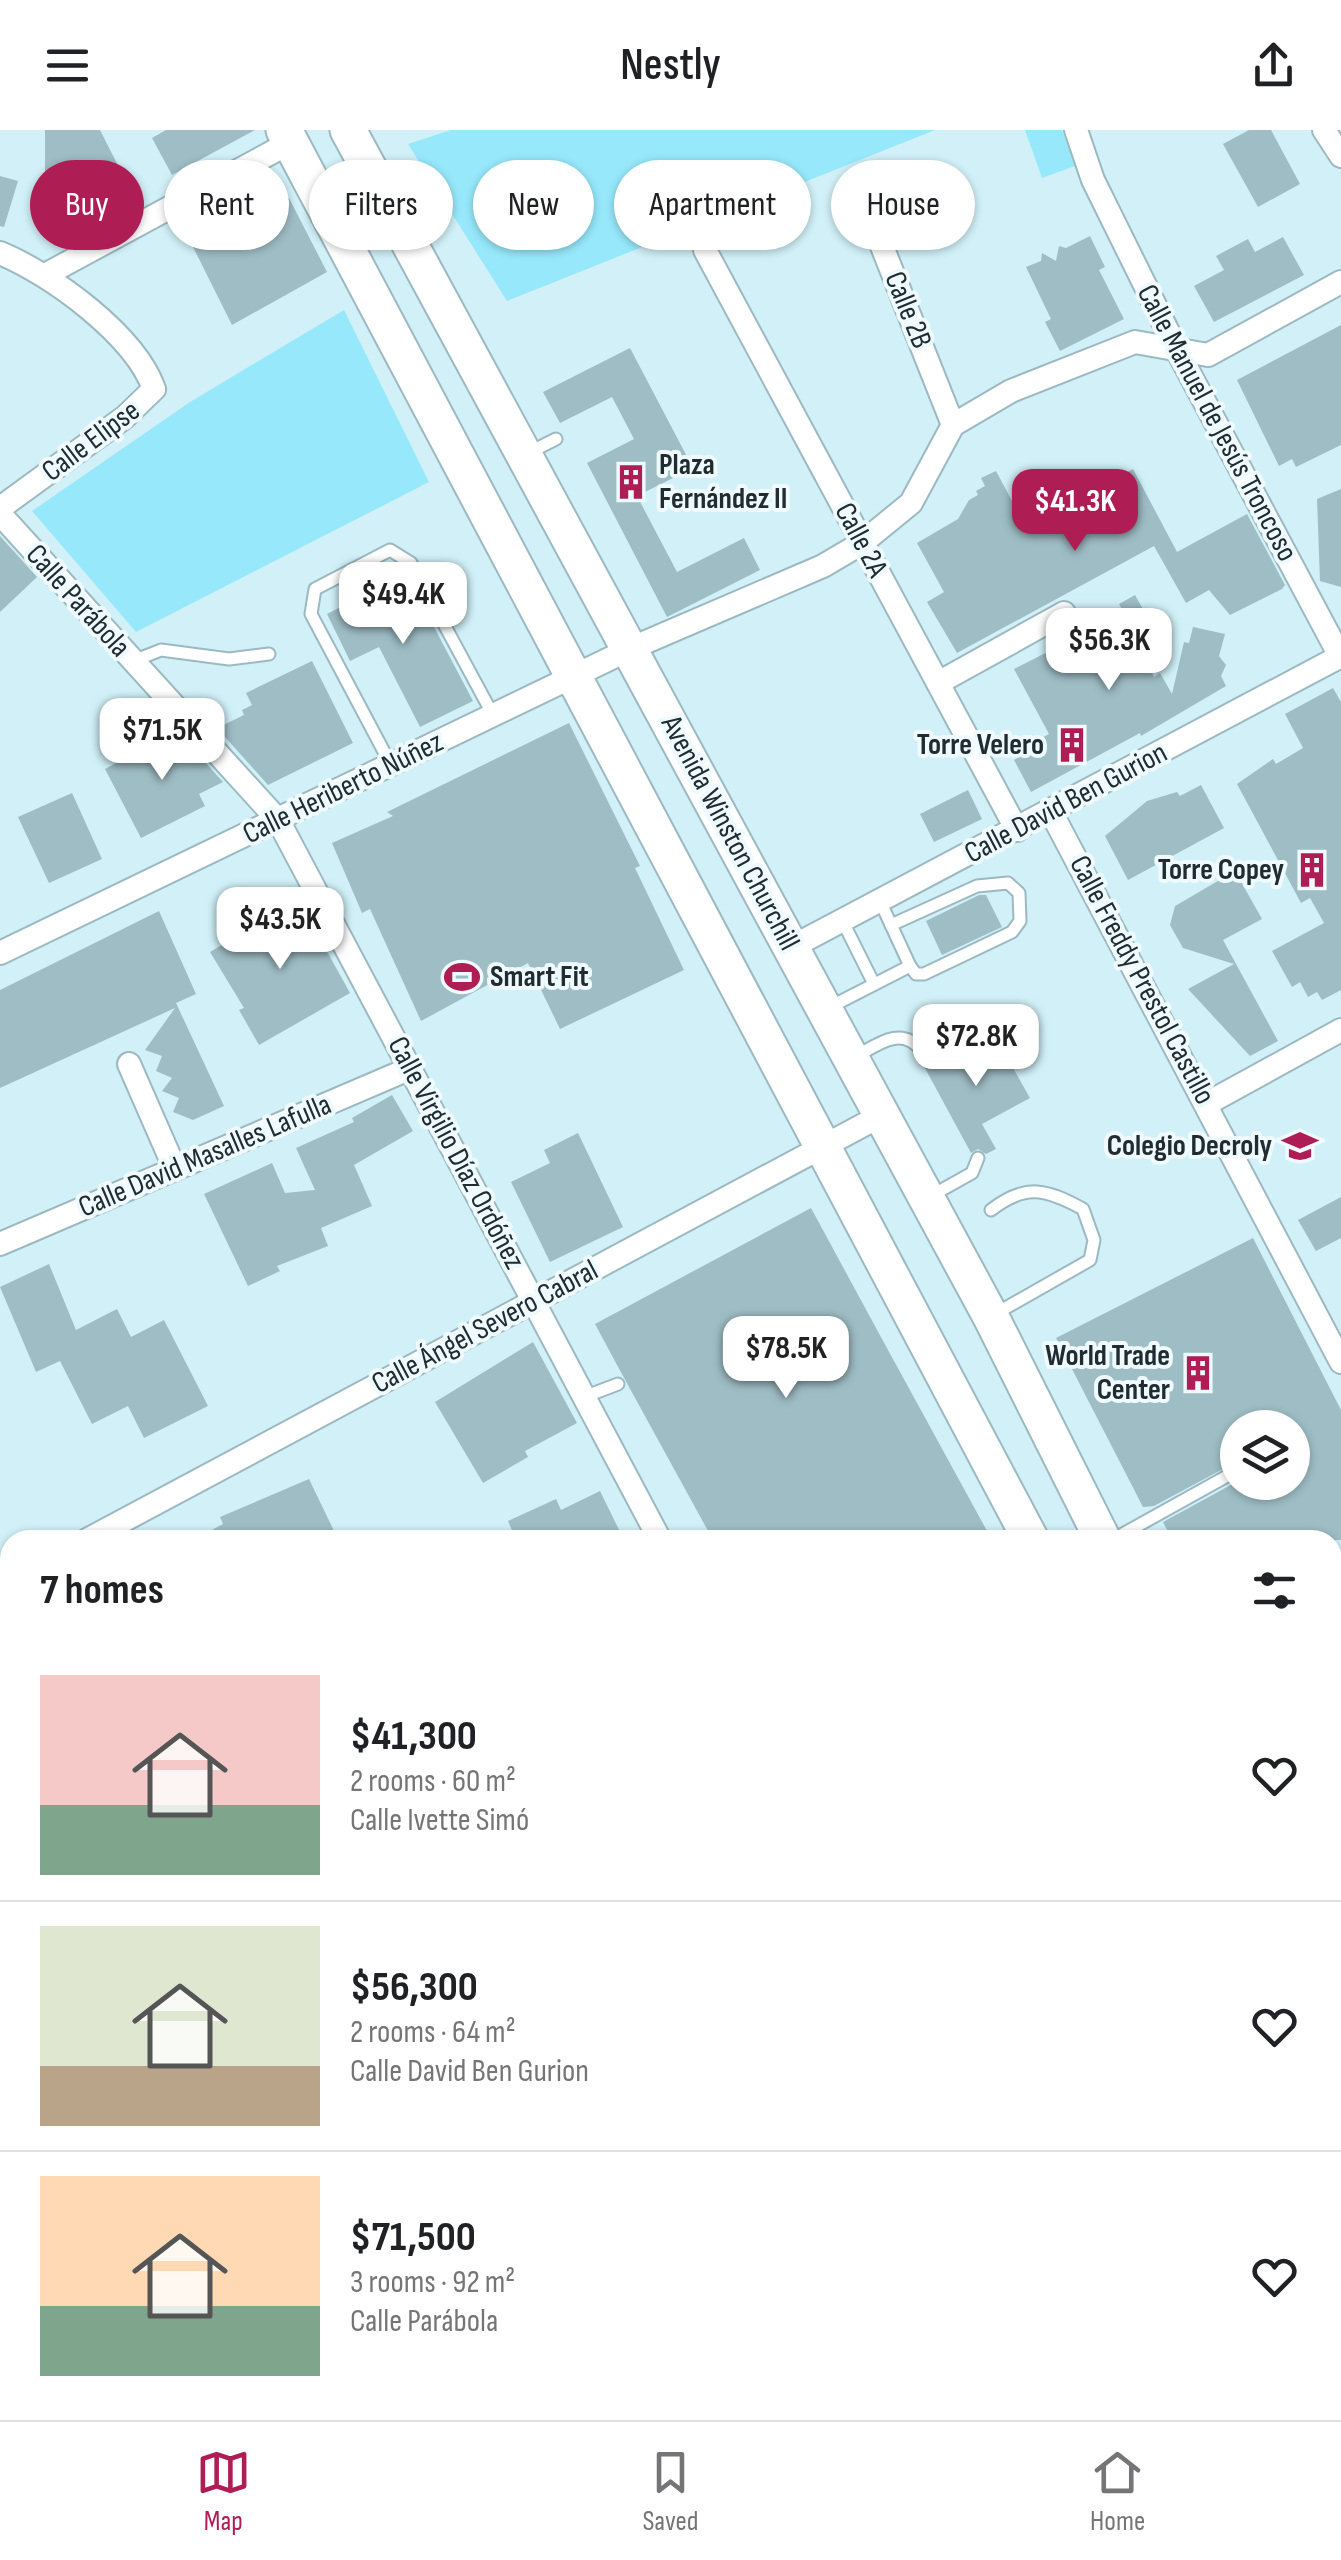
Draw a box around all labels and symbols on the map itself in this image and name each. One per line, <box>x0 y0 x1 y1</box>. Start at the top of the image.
street label: Calle 2B <box>876 266 940 354</box>
street label: Calle Manuel de Jesús Troncoso <box>1129 279 1305 567</box>
street label: Calle Elipse <box>35 393 147 489</box>
place label: Plaza Fernández II <box>659 447 787 517</box>
building icon: Plaza Fernández II <box>612 463 650 501</box>
pin: $41.3K <box>994 469 1156 554</box>
street label: Calle 2A <box>827 497 895 583</box>
street label: Calle Parábola <box>18 537 138 665</box>
pin: $49.4K <box>322 562 484 647</box>
pin: $56.3K <box>1028 608 1190 693</box>
pin: $71.5K <box>81 698 243 783</box>
street label: Avenida Winston Churchill <box>652 709 807 956</box>
street label: Calle Heriberto Núñez <box>237 724 449 852</box>
building icon: Torre Velero <box>1053 726 1091 764</box>
place label: Torre Velero <box>917 727 1044 763</box>
street label: Calle David Ben Gurion <box>959 735 1173 871</box>
street label: Calle Freddy Prestol Castillo <box>1061 849 1223 1111</box>
building icon: Torre Copey <box>1293 851 1331 889</box>
place label: Torre Copey <box>1158 852 1285 888</box>
pin: $43.5K <box>199 887 361 972</box>
sports icon: Smart Fit <box>443 958 481 996</box>
place label: Smart Fit <box>490 959 589 995</box>
pin: $72.8K <box>895 1004 1057 1089</box>
street label: Calle Virgilio Díaz Ordóñez <box>380 1031 533 1276</box>
street label: Calle David Masalles Lafulla <box>73 1087 337 1225</box>
school or university icon: Colegio Decroly <box>1281 1127 1319 1165</box>
place label: Colegio Decroly <box>1107 1128 1273 1164</box>
street label: Calle Ángel Severo Cabral <box>366 1252 604 1402</box>
pin: $78.5K <box>705 1316 867 1401</box>
place label: World Trade Center <box>1045 1338 1170 1408</box>
building icon: World Trade Center <box>1179 1354 1217 1392</box>

